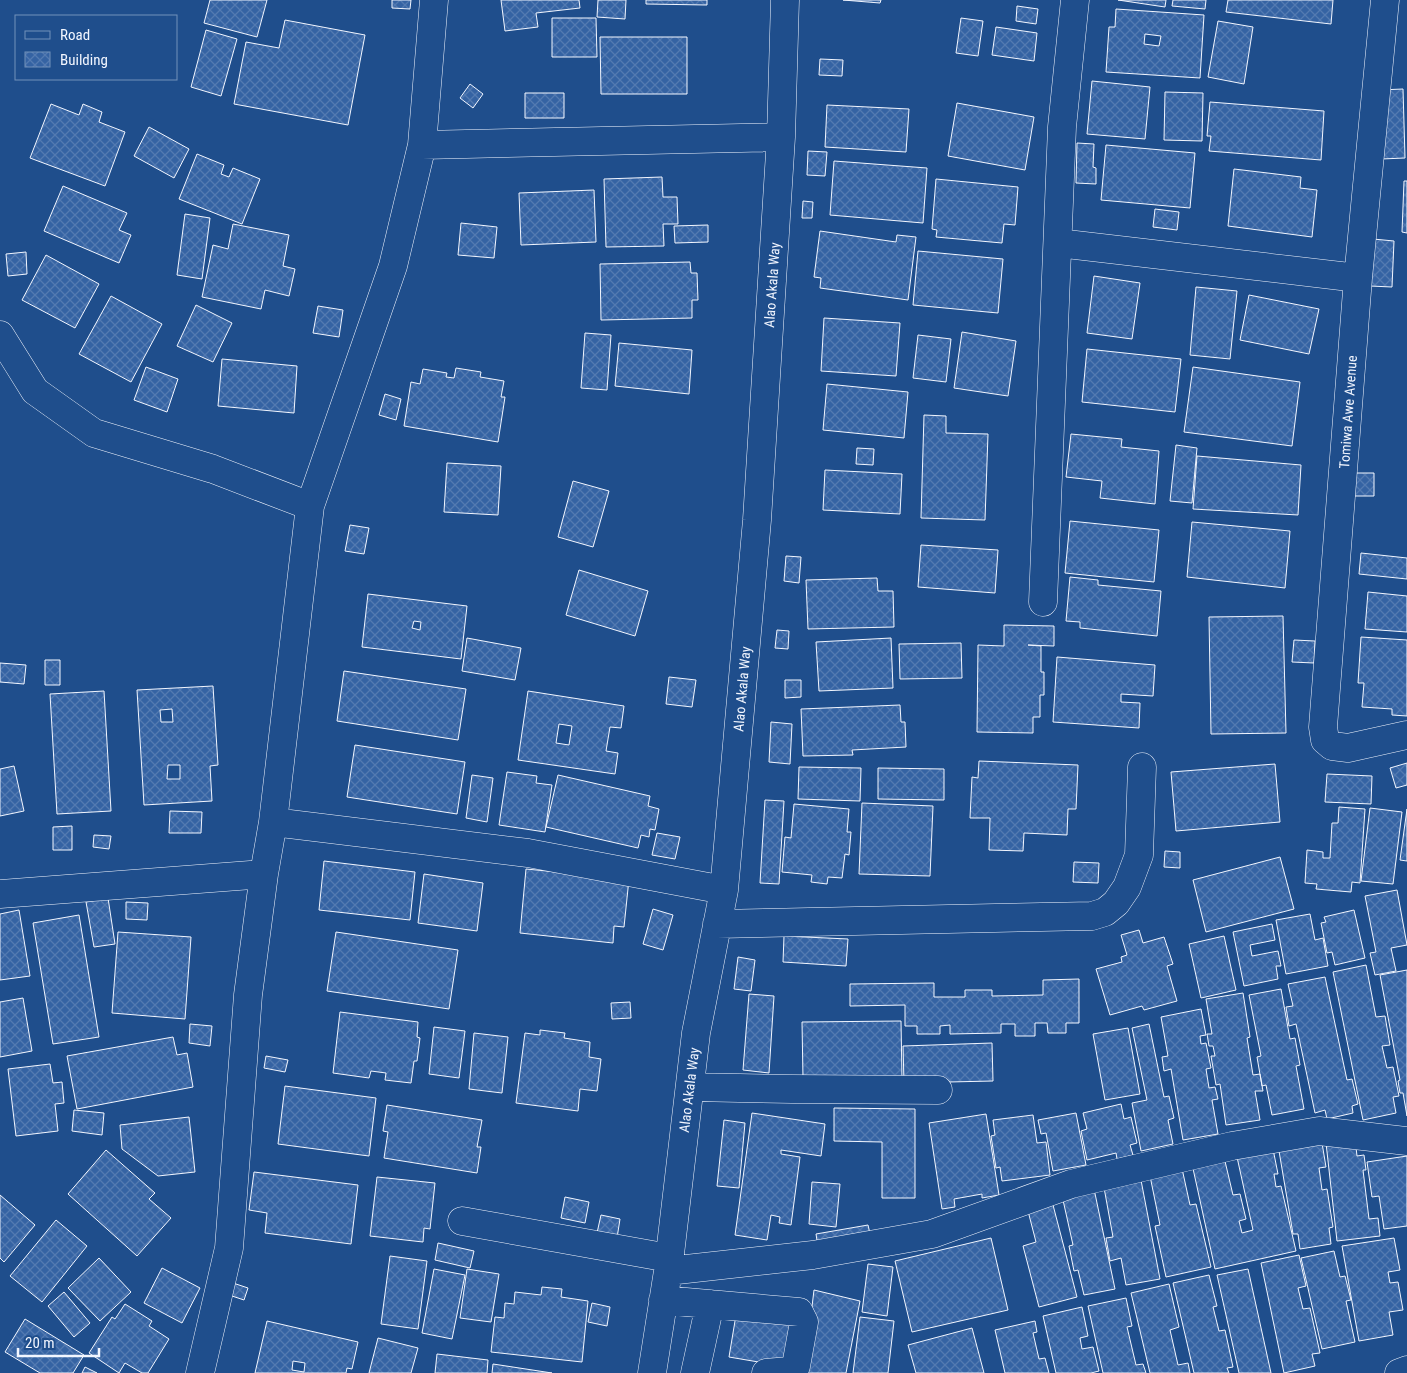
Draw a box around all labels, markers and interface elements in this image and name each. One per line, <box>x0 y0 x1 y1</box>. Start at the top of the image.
legend <box>15 15 178 80</box>
text: Road <box>60 26 90 44</box>
text: Building <box>60 51 108 69</box>
street label: Alao Akala Way <box>761 242 783 328</box>
street label: Tomiwa Awe Avenue <box>1336 354 1360 469</box>
street label: Alao Akala Way <box>730 646 754 732</box>
street label: Alao Akala Way <box>676 1047 702 1133</box>
scale bar <box>18 1326 99 1358</box>
text: 20 m <box>25 1334 55 1352</box>

